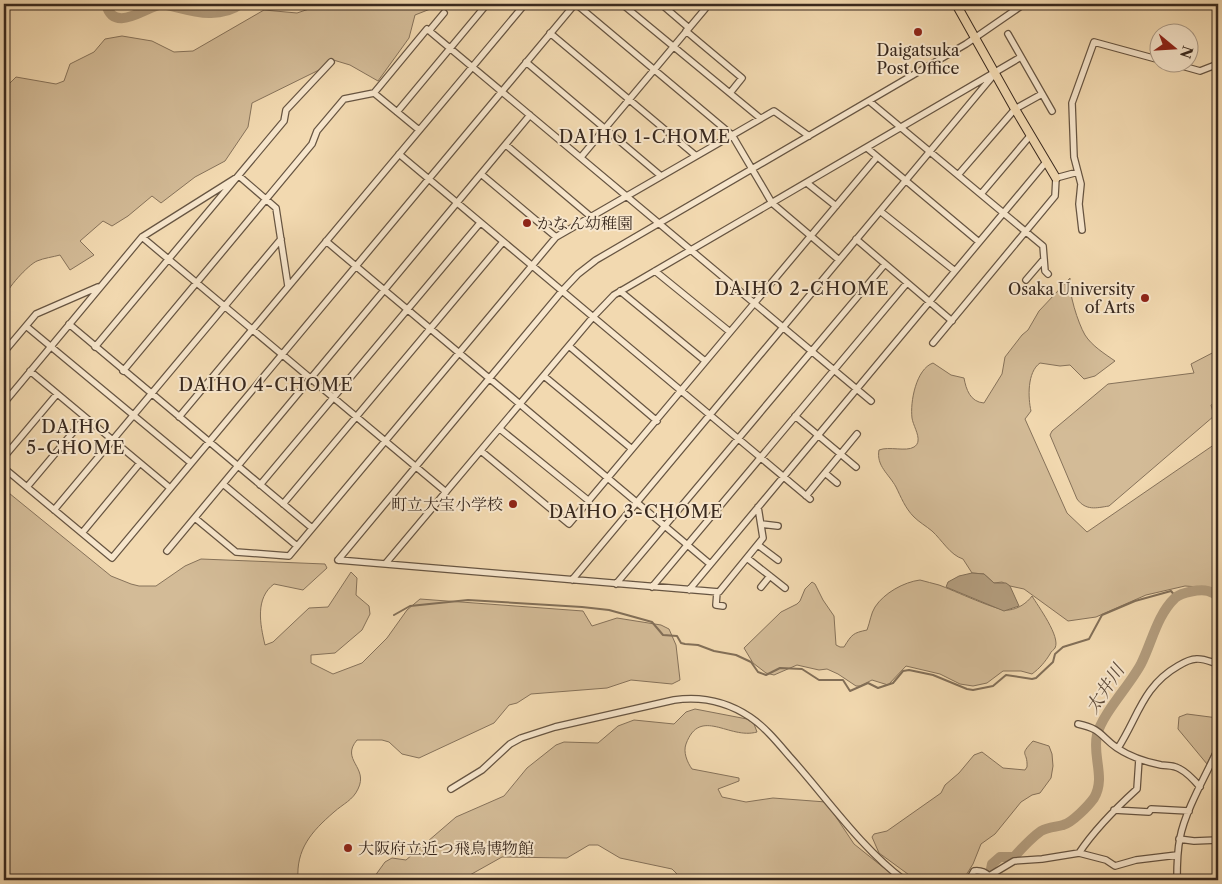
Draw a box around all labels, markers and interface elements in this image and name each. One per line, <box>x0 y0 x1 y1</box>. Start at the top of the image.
north arrow <box>1150 22 1200 72</box>
marker: Daigatsuka Post Office <box>912 26 924 38</box>
place label: Daigatsuka Post Office <box>877 40 960 78</box>
text: N <box>1176 43 1197 61</box>
district label: DAIHO 1-CHOME <box>559 126 731 148</box>
place label: かなん幼稚園 <box>537 213 633 233</box>
marker: かなん幼稚園 <box>521 217 533 229</box>
district label: DAIHO 2-CHOME <box>714 278 890 300</box>
place label: Osaka University of Arts <box>1008 279 1136 317</box>
marker: Osaka University of Arts <box>1139 292 1151 304</box>
district label: DAIHO 4-CHOME <box>178 374 354 396</box>
district label: DAIHO 5-CHOME <box>26 416 126 459</box>
place label: 町立大宝小学校 <box>391 494 503 514</box>
marker: 町立大宝小学校 <box>507 498 519 510</box>
district label: DAIHO 3-CHOME <box>549 501 723 523</box>
water label: 太井川 <box>1081 659 1130 718</box>
place label: 大阪府立近つ飛鳥博物館 <box>358 838 534 858</box>
marker: 大阪府立近つ飛鳥博物館 <box>342 842 354 854</box>

